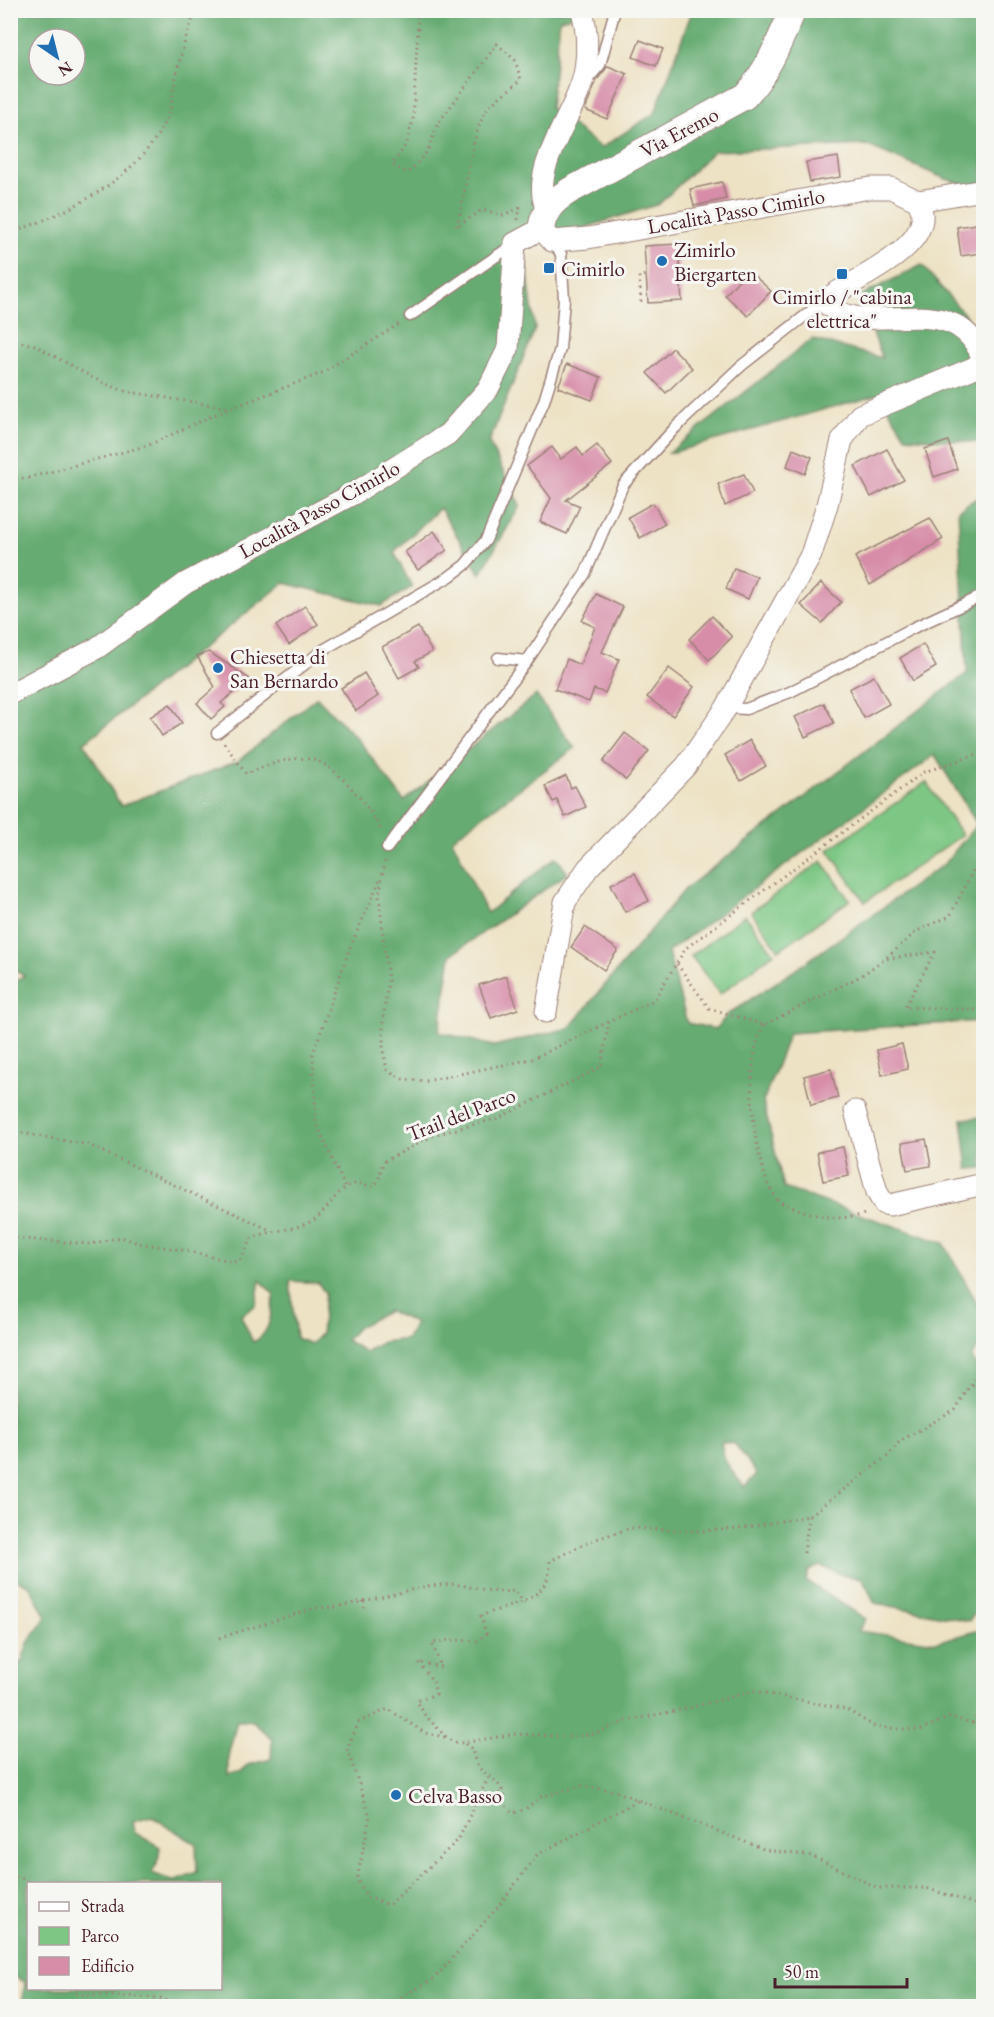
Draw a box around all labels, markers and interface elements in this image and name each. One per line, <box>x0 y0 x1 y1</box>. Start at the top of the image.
north arrow <box>27 27 87 87</box>
text: N <box>54 57 77 81</box>
street label: Via Eremo <box>635 100 723 164</box>
street label: Località Passo Cimirlo <box>645 182 827 240</box>
place label: Zimirlo Biergarten <box>674 236 757 287</box>
marker: Zimirlo Biergarten <box>655 254 669 268</box>
place label: Cimirlo <box>561 255 625 282</box>
marker: Cimirlo <box>542 261 556 275</box>
marker: Cimirlo / "cabina elettrica" <box>835 267 849 281</box>
place label: Cimirlo / "cabina elettrica" <box>772 283 912 334</box>
street label: Località Passo Cimirlo <box>234 454 404 564</box>
place label: Chiesetta di San Bernardo <box>230 643 338 694</box>
marker: Chiesetta di San Bernardo <box>211 661 225 675</box>
street label: Trail del Parco <box>403 1081 519 1147</box>
place label: Celva Basso <box>408 1782 502 1809</box>
marker: Celva Basso <box>389 1788 403 1802</box>
legend <box>27 1882 222 1990</box>
text: Strada <box>81 1894 125 1917</box>
text: Parco <box>81 1924 119 1947</box>
scale bar <box>775 1951 907 1989</box>
text: Edificio <box>81 1954 134 1977</box>
text: 50 m <box>784 1960 819 1983</box>

